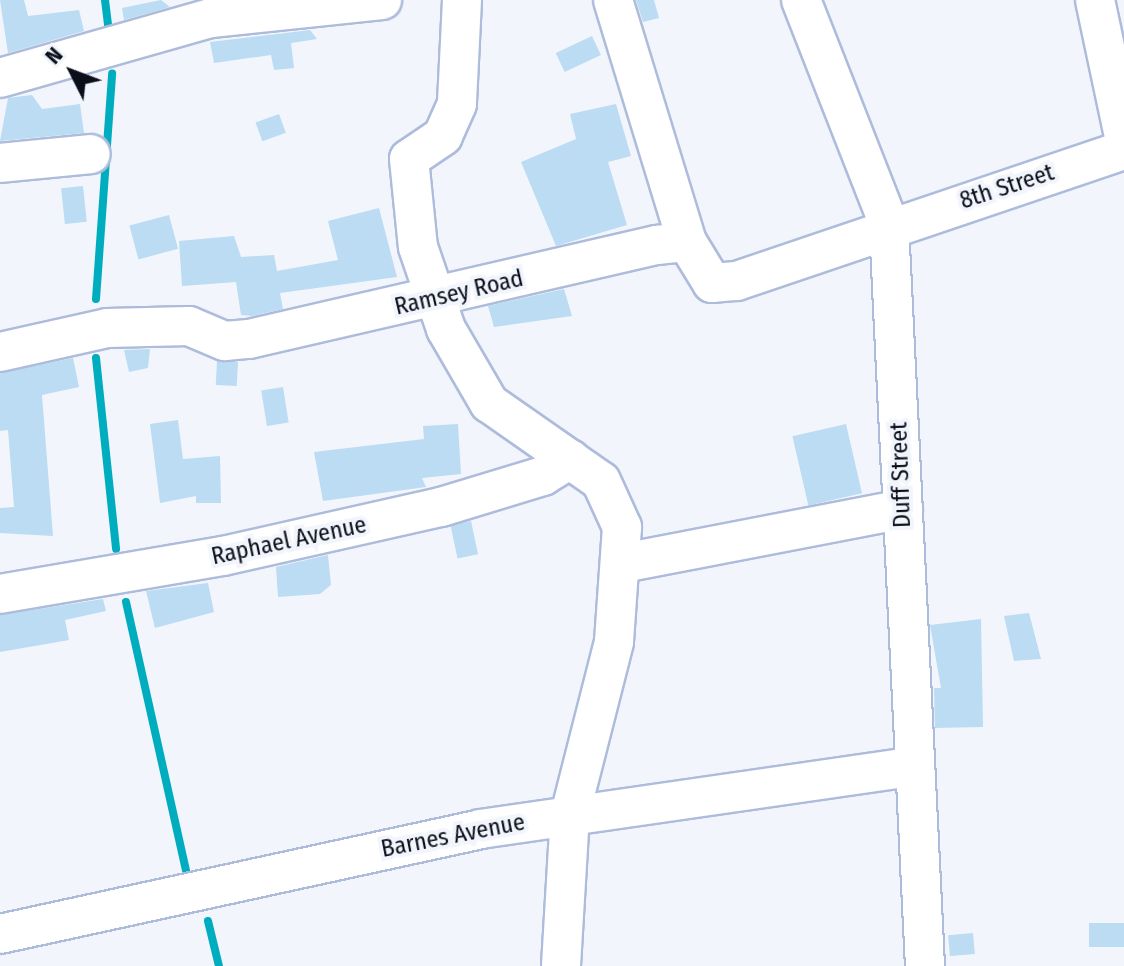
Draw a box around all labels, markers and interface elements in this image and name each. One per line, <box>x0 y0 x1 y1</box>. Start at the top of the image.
north arrow <box>32 32 112 112</box>
text: N <box>39 42 68 70</box>
street label: 8th Street <box>956 158 1058 216</box>
street label: Ramsey Road <box>392 264 526 322</box>
street label: Duff Street <box>885 422 917 528</box>
street label: Raphael Avenue <box>209 511 369 571</box>
street label: Barnes Avenue <box>379 808 527 864</box>

